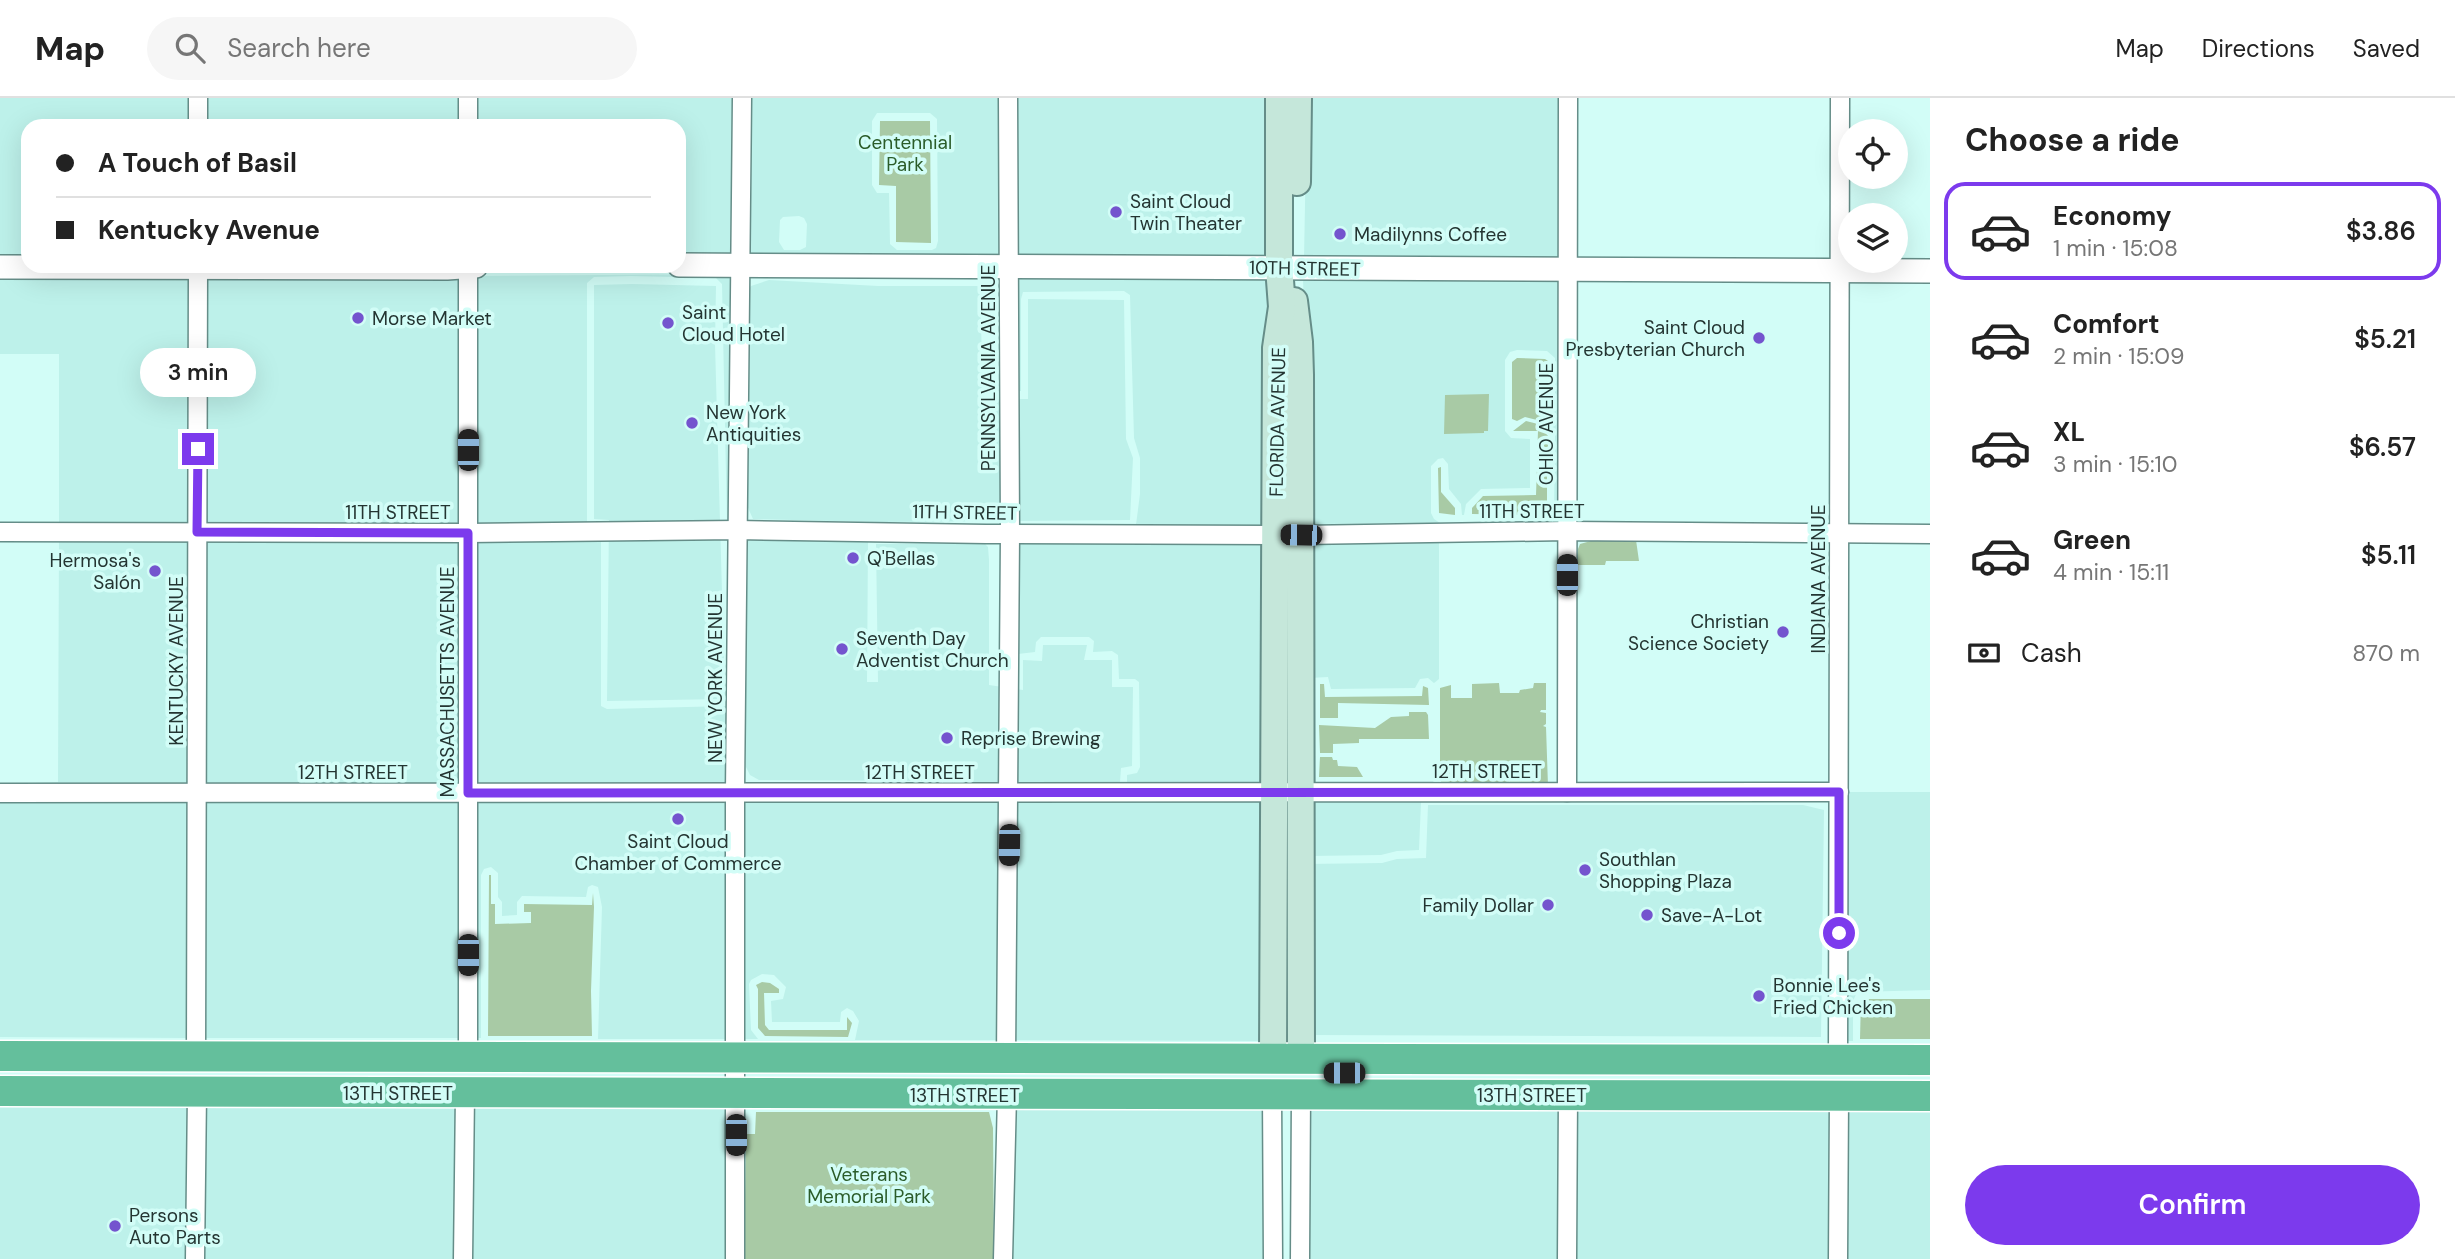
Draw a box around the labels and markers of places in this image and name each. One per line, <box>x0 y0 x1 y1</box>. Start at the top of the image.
place label: Saint Cloud Twin Theater <box>1130 189 1242 236</box>
marker: Saint Cloud Twin Theater <box>1108 204 1124 220</box>
place label: Madilynns Coffee <box>1354 222 1507 247</box>
marker: Madilynns Coffee <box>1332 226 1348 242</box>
place label: Saint Cloud Hotel <box>682 300 785 347</box>
place label: Morse Market <box>372 306 492 331</box>
marker: Morse Market <box>350 310 366 326</box>
marker: Saint Cloud Hotel <box>660 315 676 331</box>
place label: Saint Cloud Presbyterian Church <box>1566 315 1745 362</box>
marker: Saint Cloud Presbyterian Church <box>1751 330 1767 346</box>
place label: New York Antiquities <box>706 400 801 447</box>
marker: New York Antiquities <box>684 415 700 431</box>
place label: Q'Bellas <box>867 546 935 571</box>
place label: Hermosa's Salón <box>50 548 141 595</box>
marker: Q'Bellas <box>845 550 861 566</box>
marker: Hermosa's Salón <box>147 563 163 579</box>
place label: Christian Science Society <box>1628 609 1769 656</box>
marker: Christian Science Society <box>1775 624 1791 640</box>
place label: Seventh Day Adventist Church <box>856 626 1009 673</box>
marker: Seventh Day Adventist Church <box>834 641 850 657</box>
place label: Reprise Brewing <box>961 726 1101 751</box>
marker: Reprise Brewing <box>939 730 955 746</box>
marker: Saint Cloud Chamber of Commerce <box>670 811 686 827</box>
place label: Saint Cloud Chamber of Commerce <box>574 829 782 876</box>
place label: Southlan Shopping Plaza <box>1599 847 1732 894</box>
marker: Southlan Shopping Plaza <box>1577 862 1593 878</box>
place label: Family Dollar <box>1423 893 1534 918</box>
marker: Family Dollar <box>1540 897 1556 913</box>
place label: Save-A-Lot <box>1661 903 1762 928</box>
marker: Save-A-Lot <box>1639 907 1655 923</box>
place label: Bonnie Lee's Fried Chicken <box>1773 973 1893 1020</box>
marker: Bonnie Lee's Fried Chicken <box>1751 988 1767 1004</box>
place label: Persons Auto Parts <box>129 1203 221 1250</box>
marker: Persons Auto Parts <box>107 1218 123 1234</box>

